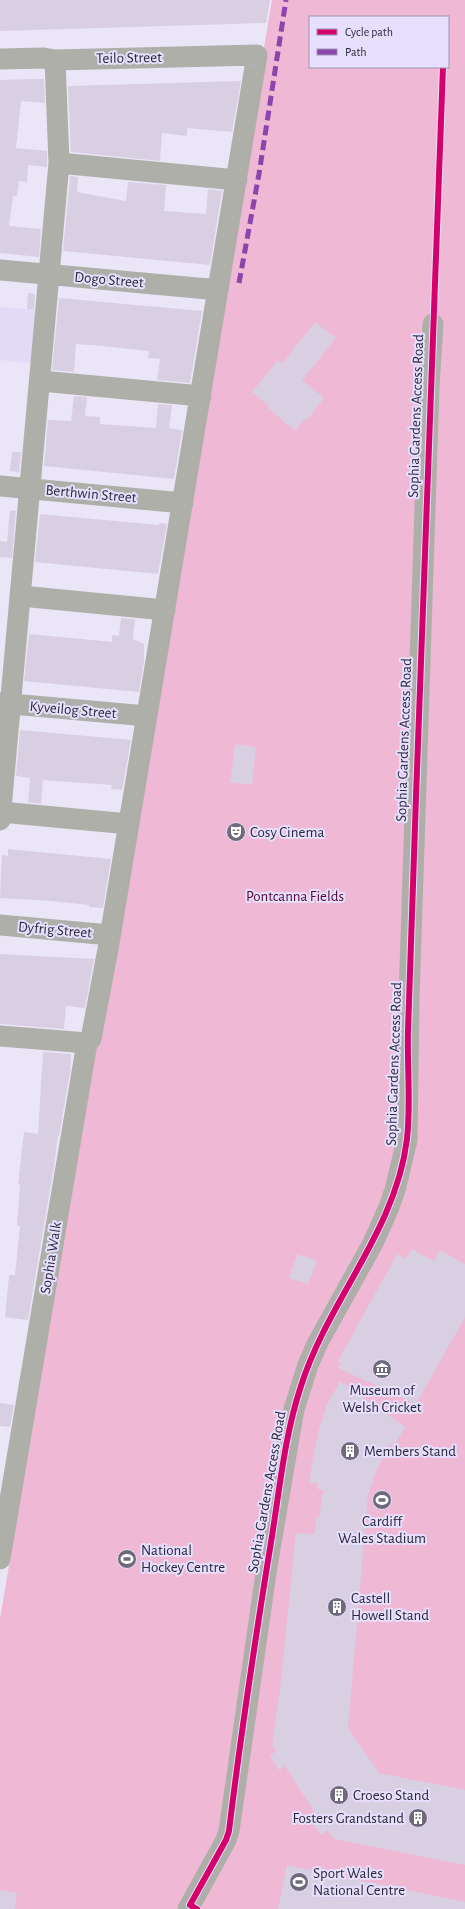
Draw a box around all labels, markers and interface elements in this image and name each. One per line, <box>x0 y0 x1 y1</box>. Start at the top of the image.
legend <box>309 16 449 68</box>
text: Cycle path <box>345 26 393 39</box>
text: Path <box>345 46 367 58</box>
street label: Teilo Street <box>96 50 162 66</box>
street label: Dogo Street <box>74 269 144 291</box>
street label: Sophia Gardens Access Road <box>406 334 426 498</box>
street label: Berthwin Street <box>45 483 137 505</box>
street label: Sophia Gardens Access Road <box>394 658 414 822</box>
street label: Kyveilog Street <box>29 699 117 721</box>
theatre icon: Cosy Cinema <box>225 821 247 843</box>
place label: Cosy Cinema <box>250 825 324 840</box>
park label: Pontcanna Fields <box>246 889 344 904</box>
street label: Dyfrig Street <box>17 919 93 941</box>
street label: Sophia Gardens Access Road <box>384 982 404 1146</box>
street label: Sophia Walk <box>38 1221 64 1295</box>
museum icon: Museum of Welsh Cricket <box>371 1358 393 1380</box>
place label: Museum of Welsh Cricket <box>342 1383 422 1415</box>
street label: Sophia Gardens Access Road <box>245 1410 289 1574</box>
building icon: Members Stand <box>339 1440 361 1462</box>
place label: Members Stand <box>364 1444 456 1459</box>
sports icon: Cardiff Wales Stadium <box>371 1489 393 1511</box>
place label: Cardiff Wales Stadium <box>338 1514 426 1546</box>
place label: National Hockey Centre <box>141 1543 225 1575</box>
sports icon: National Hockey Centre <box>116 1548 138 1570</box>
place label: Castell Howell Stand <box>351 1591 429 1623</box>
building icon: Castell Howell Stand <box>326 1596 348 1618</box>
building icon: Croeso Stand <box>328 1784 350 1806</box>
place label: Croeso Stand <box>353 1788 429 1803</box>
building icon: Fosters Grandstand <box>407 1807 429 1829</box>
place label: Fosters Grandstand <box>292 1811 404 1826</box>
place label: Sport Wales National Centre <box>313 1866 405 1898</box>
sports icon: Sport Wales National Centre <box>288 1871 310 1893</box>

